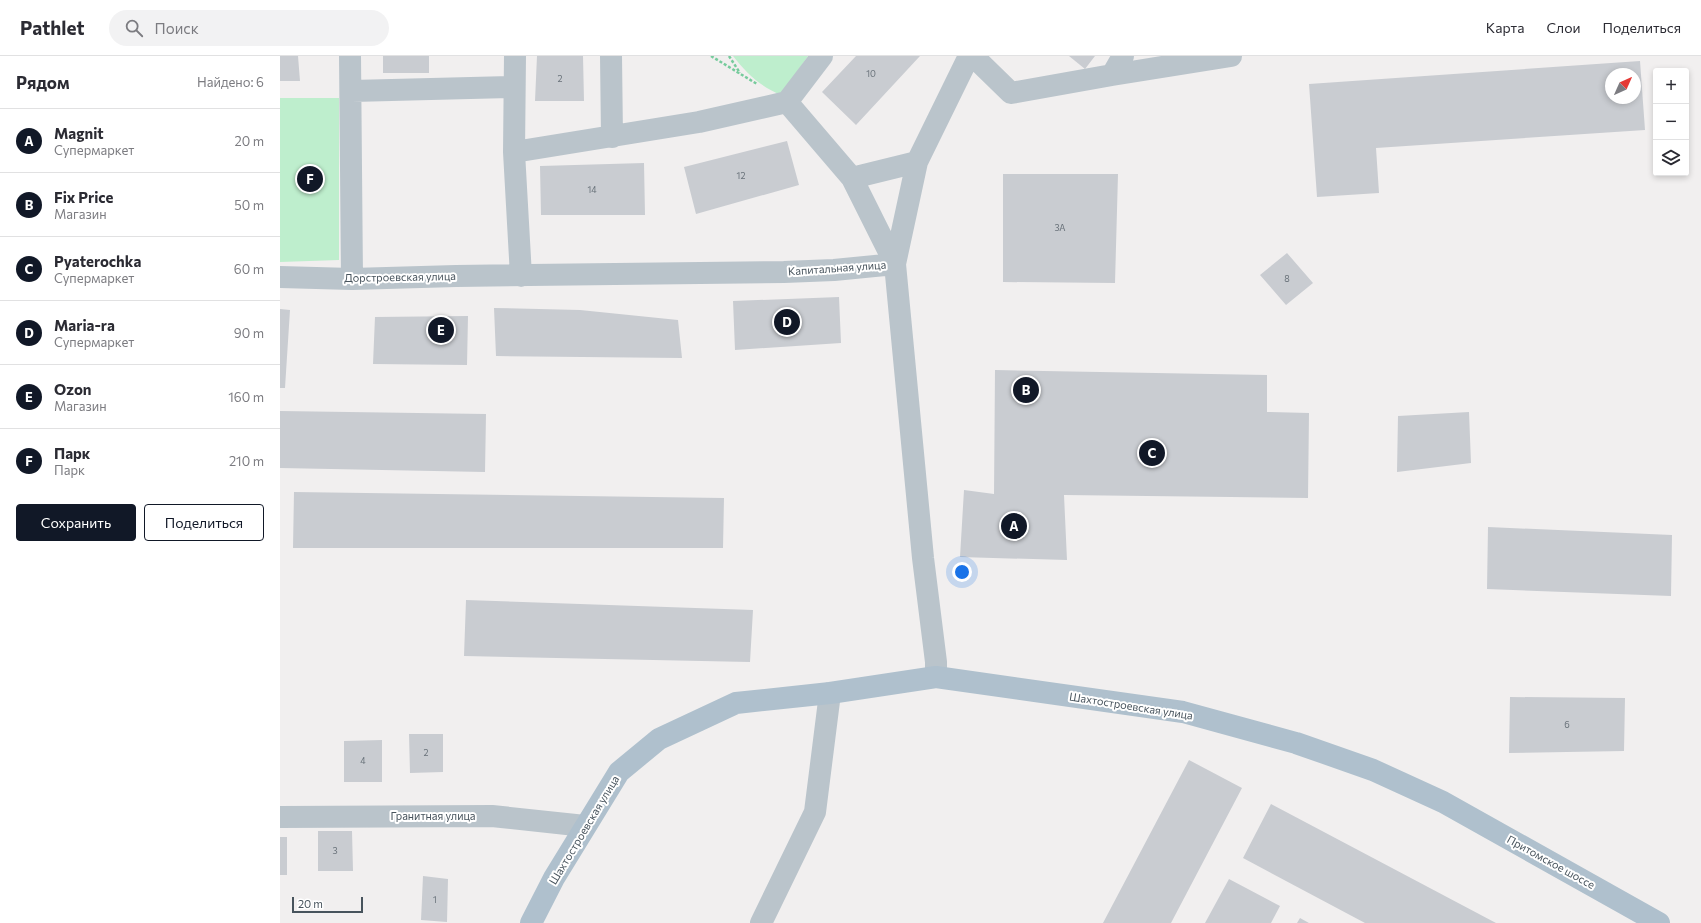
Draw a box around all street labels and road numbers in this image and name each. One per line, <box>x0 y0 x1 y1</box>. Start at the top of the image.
street label: Капитальная улица <box>787 258 887 277</box>
street label: Дорстроевская улица <box>344 269 456 284</box>
street label: Шахтостроевская улица <box>1068 689 1194 722</box>
street label: Шахтостроевская улица <box>546 773 621 887</box>
street label: Гранитная улица <box>390 809 476 822</box>
street label: Притомское шоссе <box>1505 832 1598 891</box>

